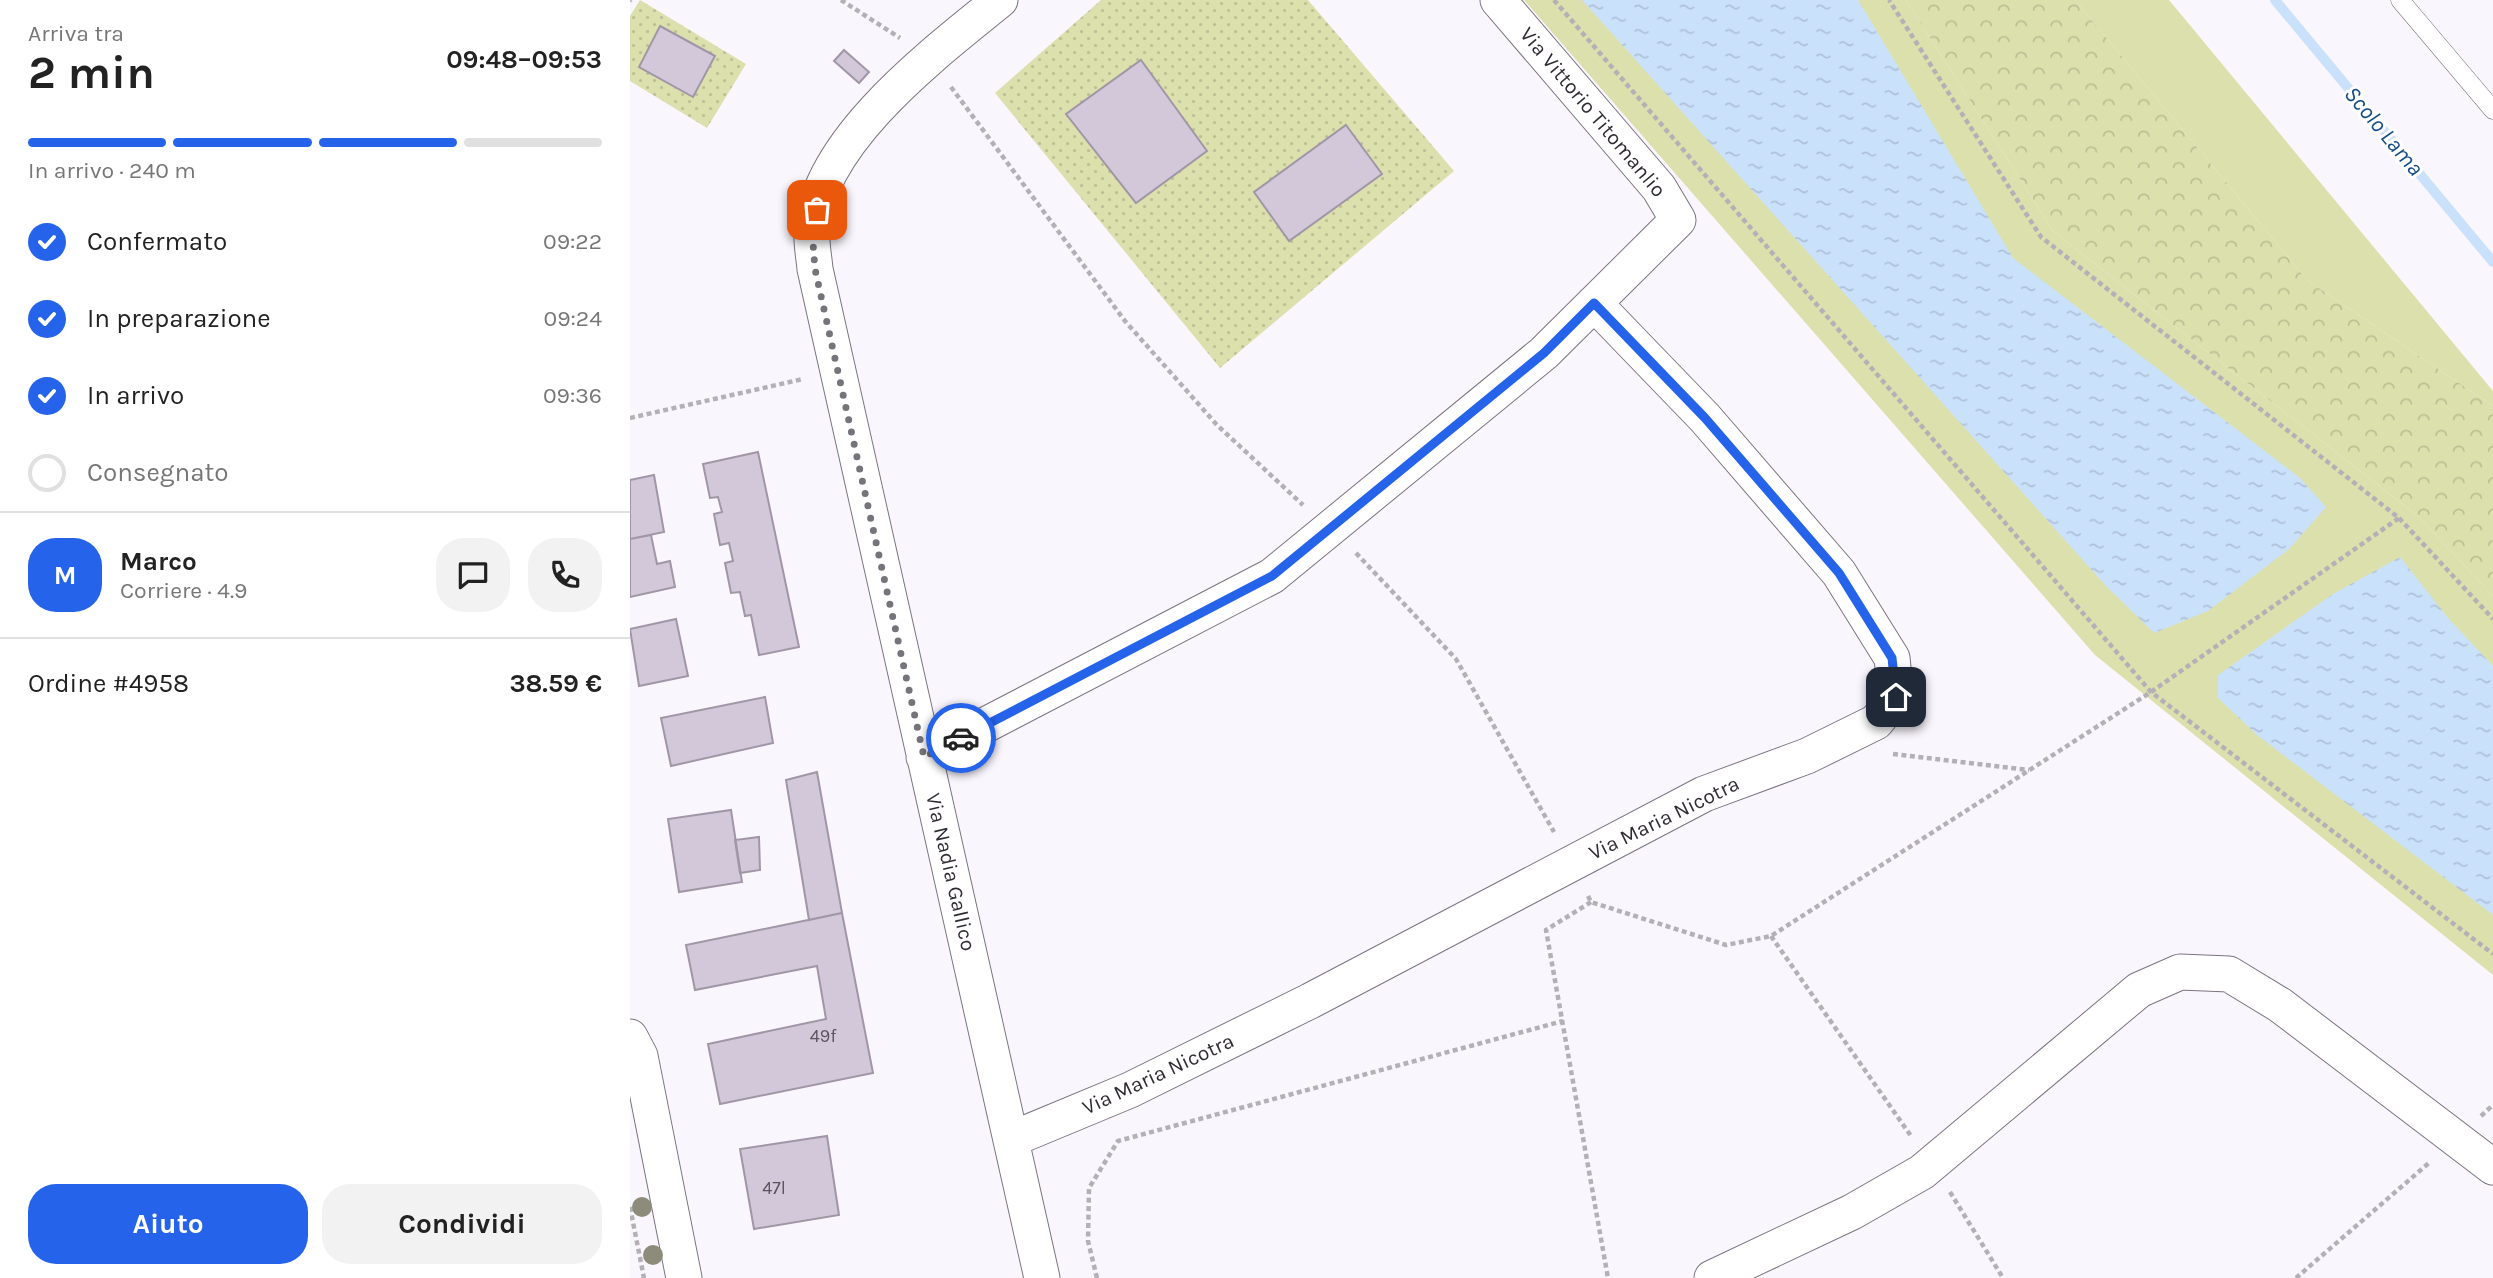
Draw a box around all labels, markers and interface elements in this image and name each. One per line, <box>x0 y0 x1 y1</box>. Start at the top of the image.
text: Arriva tra <box>28 20 124 47</box>
street label: Via Vittorio Titomanlio <box>1515 22 1671 202</box>
text: 09:48–09:53 <box>446 44 602 75</box>
text: 2 min <box>28 46 155 100</box>
water label: Scolo Lama <box>2339 81 2429 181</box>
text: In arrivo · 240 m <box>28 157 196 184</box>
pin <box>787 180 847 240</box>
icon: bag <box>798 191 836 229</box>
icon: check <box>28 223 66 261</box>
text: Confermato <box>87 226 227 257</box>
text: 09:22 <box>543 228 602 255</box>
icon: check <box>28 300 66 338</box>
text: In preparazione <box>87 303 271 334</box>
text: 09:24 <box>544 305 602 332</box>
icon: check <box>28 377 66 415</box>
text: In arrivo <box>87 380 184 411</box>
text: 09:36 <box>543 382 602 409</box>
text: Consegnato <box>87 457 229 488</box>
button: chat <box>436 538 510 612</box>
button: phone <box>528 538 602 612</box>
text: Marco <box>120 546 197 577</box>
text: M <box>54 560 76 591</box>
text: Corriere · 4.9 <box>120 577 247 604</box>
pin <box>1866 667 1926 727</box>
text: Ordine #4958 <box>28 668 189 699</box>
text: 38.59 € <box>509 668 602 699</box>
icon: home <box>1877 678 1915 716</box>
courier <box>926 703 996 773</box>
icon: car <box>942 719 980 757</box>
street label: Via Maria Nicotra <box>1585 771 1743 865</box>
street label: Via Nadia Gallico <box>921 791 981 953</box>
house number: 49f <box>810 1025 837 1047</box>
street label: Via Maria Nicotra <box>1078 1028 1238 1120</box>
house number: 47l <box>762 1177 786 1199</box>
button: Aiuto <box>28 1184 308 1264</box>
button: Condividi <box>322 1184 602 1264</box>

